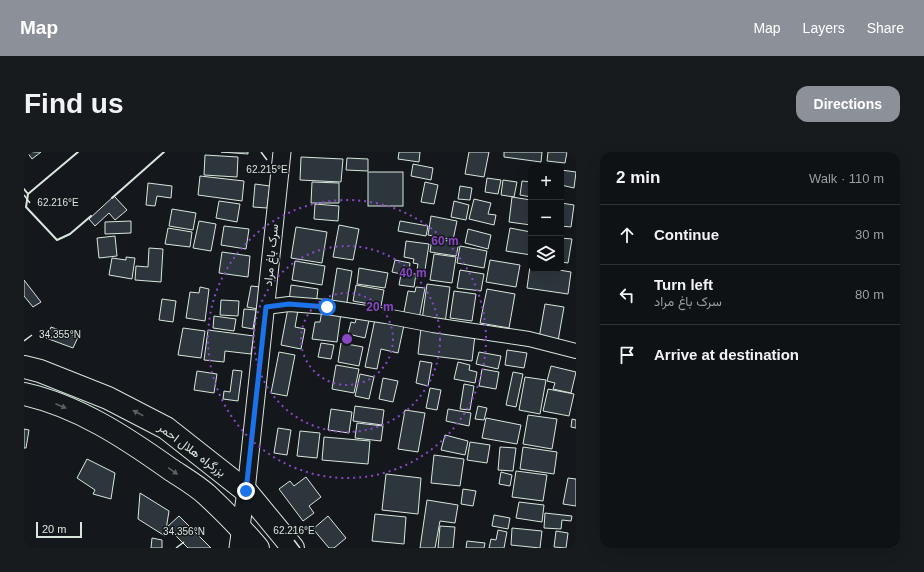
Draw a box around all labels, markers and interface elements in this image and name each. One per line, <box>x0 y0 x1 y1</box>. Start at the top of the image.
text: Map <box>20 17 58 38</box>
text: Map <box>753 20 781 36</box>
text: Layers <box>803 20 845 36</box>
text: Share <box>867 20 904 36</box>
button: Directions <box>796 86 900 122</box>
text: Find us <box>24 88 124 119</box>
text: 62.215°E <box>246 164 288 175</box>
map controls <box>528 164 564 272</box>
button: + <box>528 164 564 200</box>
text: 2 min <box>616 168 660 187</box>
text: Walk · 110 m <box>809 171 884 186</box>
text: 62.216°E <box>37 197 79 208</box>
button: − <box>528 200 564 236</box>
street label: سرک باغ مراد <box>261 223 283 287</box>
icon: ahead <box>616 224 638 246</box>
text: Continue <box>654 226 719 243</box>
text: 30 m <box>855 227 884 242</box>
text: 60 m <box>431 234 459 248</box>
button: layers <box>528 236 564 272</box>
text: 40 m <box>399 266 427 280</box>
text: Turn left <box>654 276 713 293</box>
icon: left <box>616 284 638 306</box>
text: 80 m <box>855 287 884 302</box>
text: سرک باغ مراد <box>654 294 722 309</box>
route start <box>318 298 336 316</box>
text: 20 m <box>366 300 394 314</box>
text: 34.355°N <box>39 329 81 340</box>
centre of rings <box>340 332 354 346</box>
icon: arrive <box>616 344 638 366</box>
text: Arrive at destination <box>654 346 799 363</box>
one-way arrow <box>55 403 67 409</box>
one-way arrow <box>133 410 144 417</box>
street label: بزرگراه هلال احمر <box>154 420 228 481</box>
one-way arrow <box>168 467 178 475</box>
route end <box>237 482 255 500</box>
scale bar <box>36 520 82 539</box>
text: 20 m <box>42 523 66 535</box>
text: 62.216°E <box>273 525 315 536</box>
text: 34.356°N <box>163 526 205 537</box>

